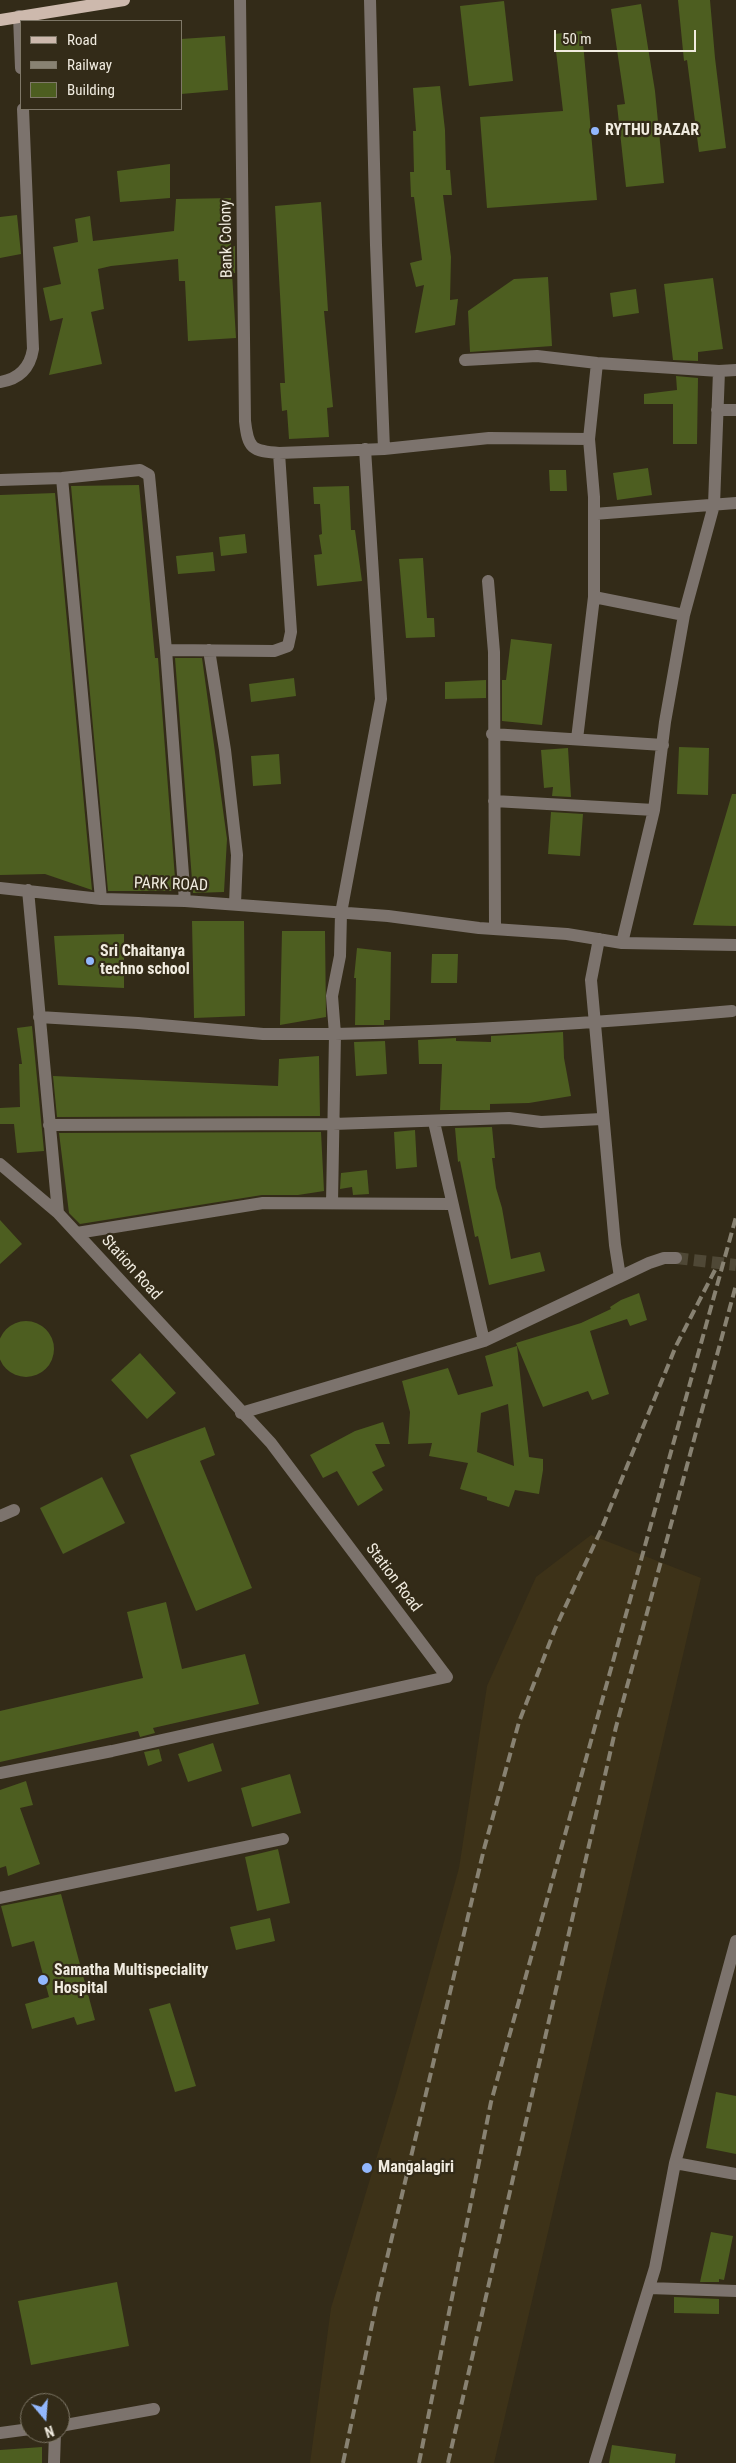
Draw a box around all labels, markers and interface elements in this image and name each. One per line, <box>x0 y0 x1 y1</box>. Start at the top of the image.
legend <box>20 20 182 110</box>
scale bar <box>556 20 698 52</box>
text: 50 m <box>562 30 592 48</box>
text: Road <box>67 31 97 49</box>
text: Railway <box>67 56 112 74</box>
text: Building <box>67 81 115 99</box>
place label: RYTHU BAZAR <box>605 121 699 141</box>
marker: RYTHU BAZAR <box>589 125 601 137</box>
street label: Bank Colony <box>217 200 237 278</box>
street label: PARK ROAD <box>134 874 208 896</box>
place label: Sri Chaitanya techno school <box>100 942 190 980</box>
marker: Sri Chaitanya techno school <box>84 955 96 967</box>
street label: Station Road <box>97 1232 165 1304</box>
street label: Station Road <box>361 1540 425 1616</box>
place label: Samatha Multispeciality Hospital <box>54 1961 208 1999</box>
marker: Samatha Multispeciality Hospital <box>36 1973 50 1987</box>
place label: Mangalagiri <box>378 2158 454 2178</box>
marker: Mangalagiri <box>360 2161 374 2175</box>
north arrow <box>20 2393 70 2443</box>
text: N <box>43 2422 56 2440</box>

